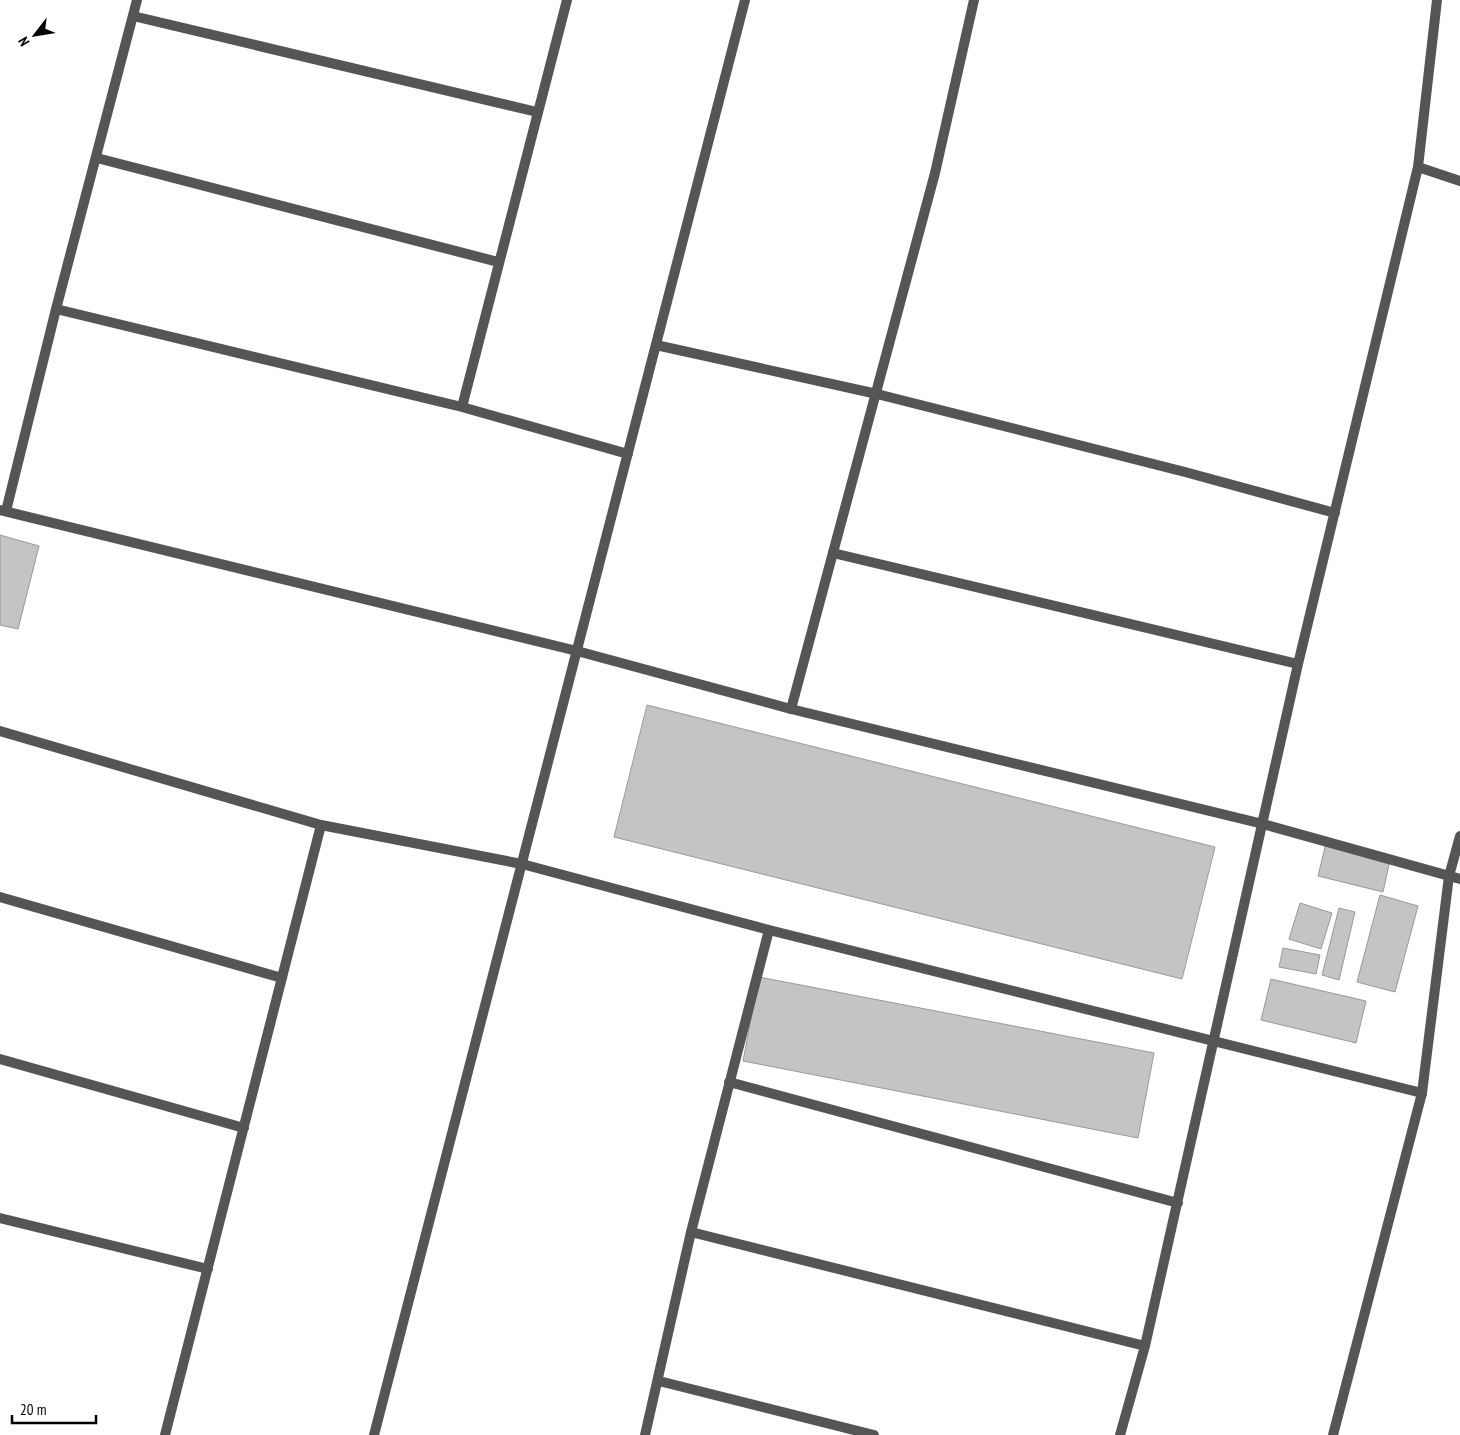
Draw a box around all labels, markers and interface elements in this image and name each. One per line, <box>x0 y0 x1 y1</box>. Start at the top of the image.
north arrow <box>10 10 60 60</box>
text: N <box>14 34 34 50</box>
scale bar <box>12 1392 96 1424</box>
text: 20 m <box>20 1400 46 1419</box>

